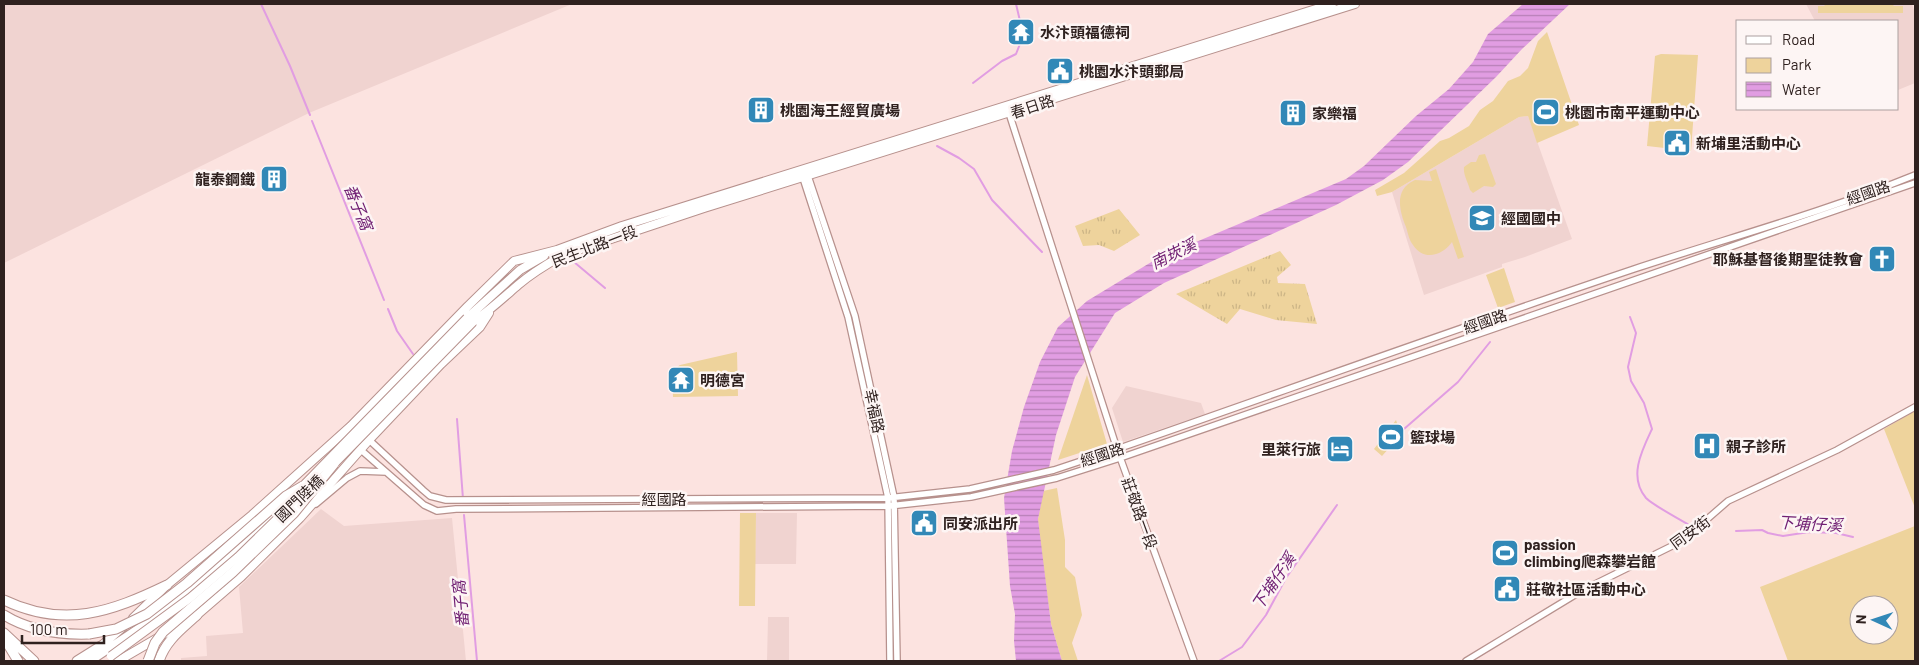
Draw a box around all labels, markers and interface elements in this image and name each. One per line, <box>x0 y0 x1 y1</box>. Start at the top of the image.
temple icon: 水汴頭福德祠 <box>1006 17 1036 47</box>
legend <box>1736 20 1899 110</box>
place label: 水汴頭福德祠 <box>1040 23 1130 41</box>
text: Road <box>1782 30 1815 48</box>
text: Park <box>1782 55 1812 73</box>
public building icon: 桃園水汴頭郵局 <box>1045 56 1075 86</box>
place label: 桃園水汴頭郵局 <box>1079 62 1184 80</box>
text: Water <box>1782 80 1821 98</box>
street label: 春日路 <box>1008 90 1056 122</box>
building icon: 桃園海王經貿廣場 <box>746 95 776 125</box>
sports icon: 桃園市南平運動中心 <box>1531 97 1561 127</box>
building icon: 家樂福 <box>1278 98 1308 128</box>
place label: 桃園海王經貿廣場 <box>780 101 900 119</box>
place label: 桃園市南平運動中心 <box>1565 103 1700 121</box>
place label: 家樂福 <box>1312 104 1357 122</box>
public building icon: 新埔里活動中心 <box>1662 128 1692 158</box>
place label: 新埔里活動中心 <box>1696 134 1801 152</box>
building icon: 龍泰鋼鐵 <box>259 164 289 194</box>
place label: 龍泰鋼鐵 <box>195 170 255 188</box>
street label: 經國路 <box>1844 176 1892 208</box>
water label: 番子窩 <box>341 181 378 236</box>
school or university icon: 經國國中 <box>1467 203 1497 233</box>
place label: 經國國中 <box>1501 209 1561 227</box>
street label: 民生北路一段 <box>549 221 639 271</box>
water label: 南崁溪 <box>1147 233 1201 272</box>
church icon: 耶穌基督後期聖徒教會 <box>1867 244 1897 274</box>
place label: 耶穌基督後期聖徒教會 <box>1713 250 1863 268</box>
street label: 經國路 <box>1461 305 1509 337</box>
temple icon: 明德宮 <box>666 365 696 395</box>
place label: 明德宮 <box>700 371 745 389</box>
street label: 幸福路 <box>862 387 888 435</box>
sports icon: 籃球場 <box>1376 422 1406 452</box>
place label: 籃球場 <box>1410 428 1455 446</box>
hospital icon: 親子診所 <box>1692 431 1722 461</box>
hotel icon: 里萊行旅 <box>1325 434 1355 464</box>
place label: 親子診所 <box>1726 437 1786 455</box>
street label: 經國路 <box>1078 438 1126 470</box>
place label: 里萊行旅 <box>1261 440 1321 458</box>
street label: 國門陸橋 <box>271 471 327 525</box>
street label: 莊敬路一段 <box>1119 475 1161 551</box>
street label: 經國路 <box>641 490 687 508</box>
public building icon: 同安派出所 <box>909 508 939 538</box>
street label: 同安街 <box>1667 511 1713 553</box>
water label: 下埔仔溪 <box>1778 512 1844 534</box>
place label: 同安派出所 <box>943 514 1018 532</box>
place label: passion climbing爬森攀岩館 <box>1524 535 1656 570</box>
sports icon: passion climbing爬森攀岩館 <box>1490 538 1520 568</box>
water label: 下埔仔溪 <box>1247 548 1300 613</box>
public building icon: 莊敬社區活動中心 <box>1492 574 1522 604</box>
water label: 番子窩 <box>448 576 472 629</box>
place label: 莊敬社區活動中心 <box>1526 580 1646 598</box>
north arrow <box>1849 595 1899 645</box>
scale bar <box>22 612 105 644</box>
text: N <box>1852 614 1869 624</box>
text: 100 m <box>30 620 68 638</box>

